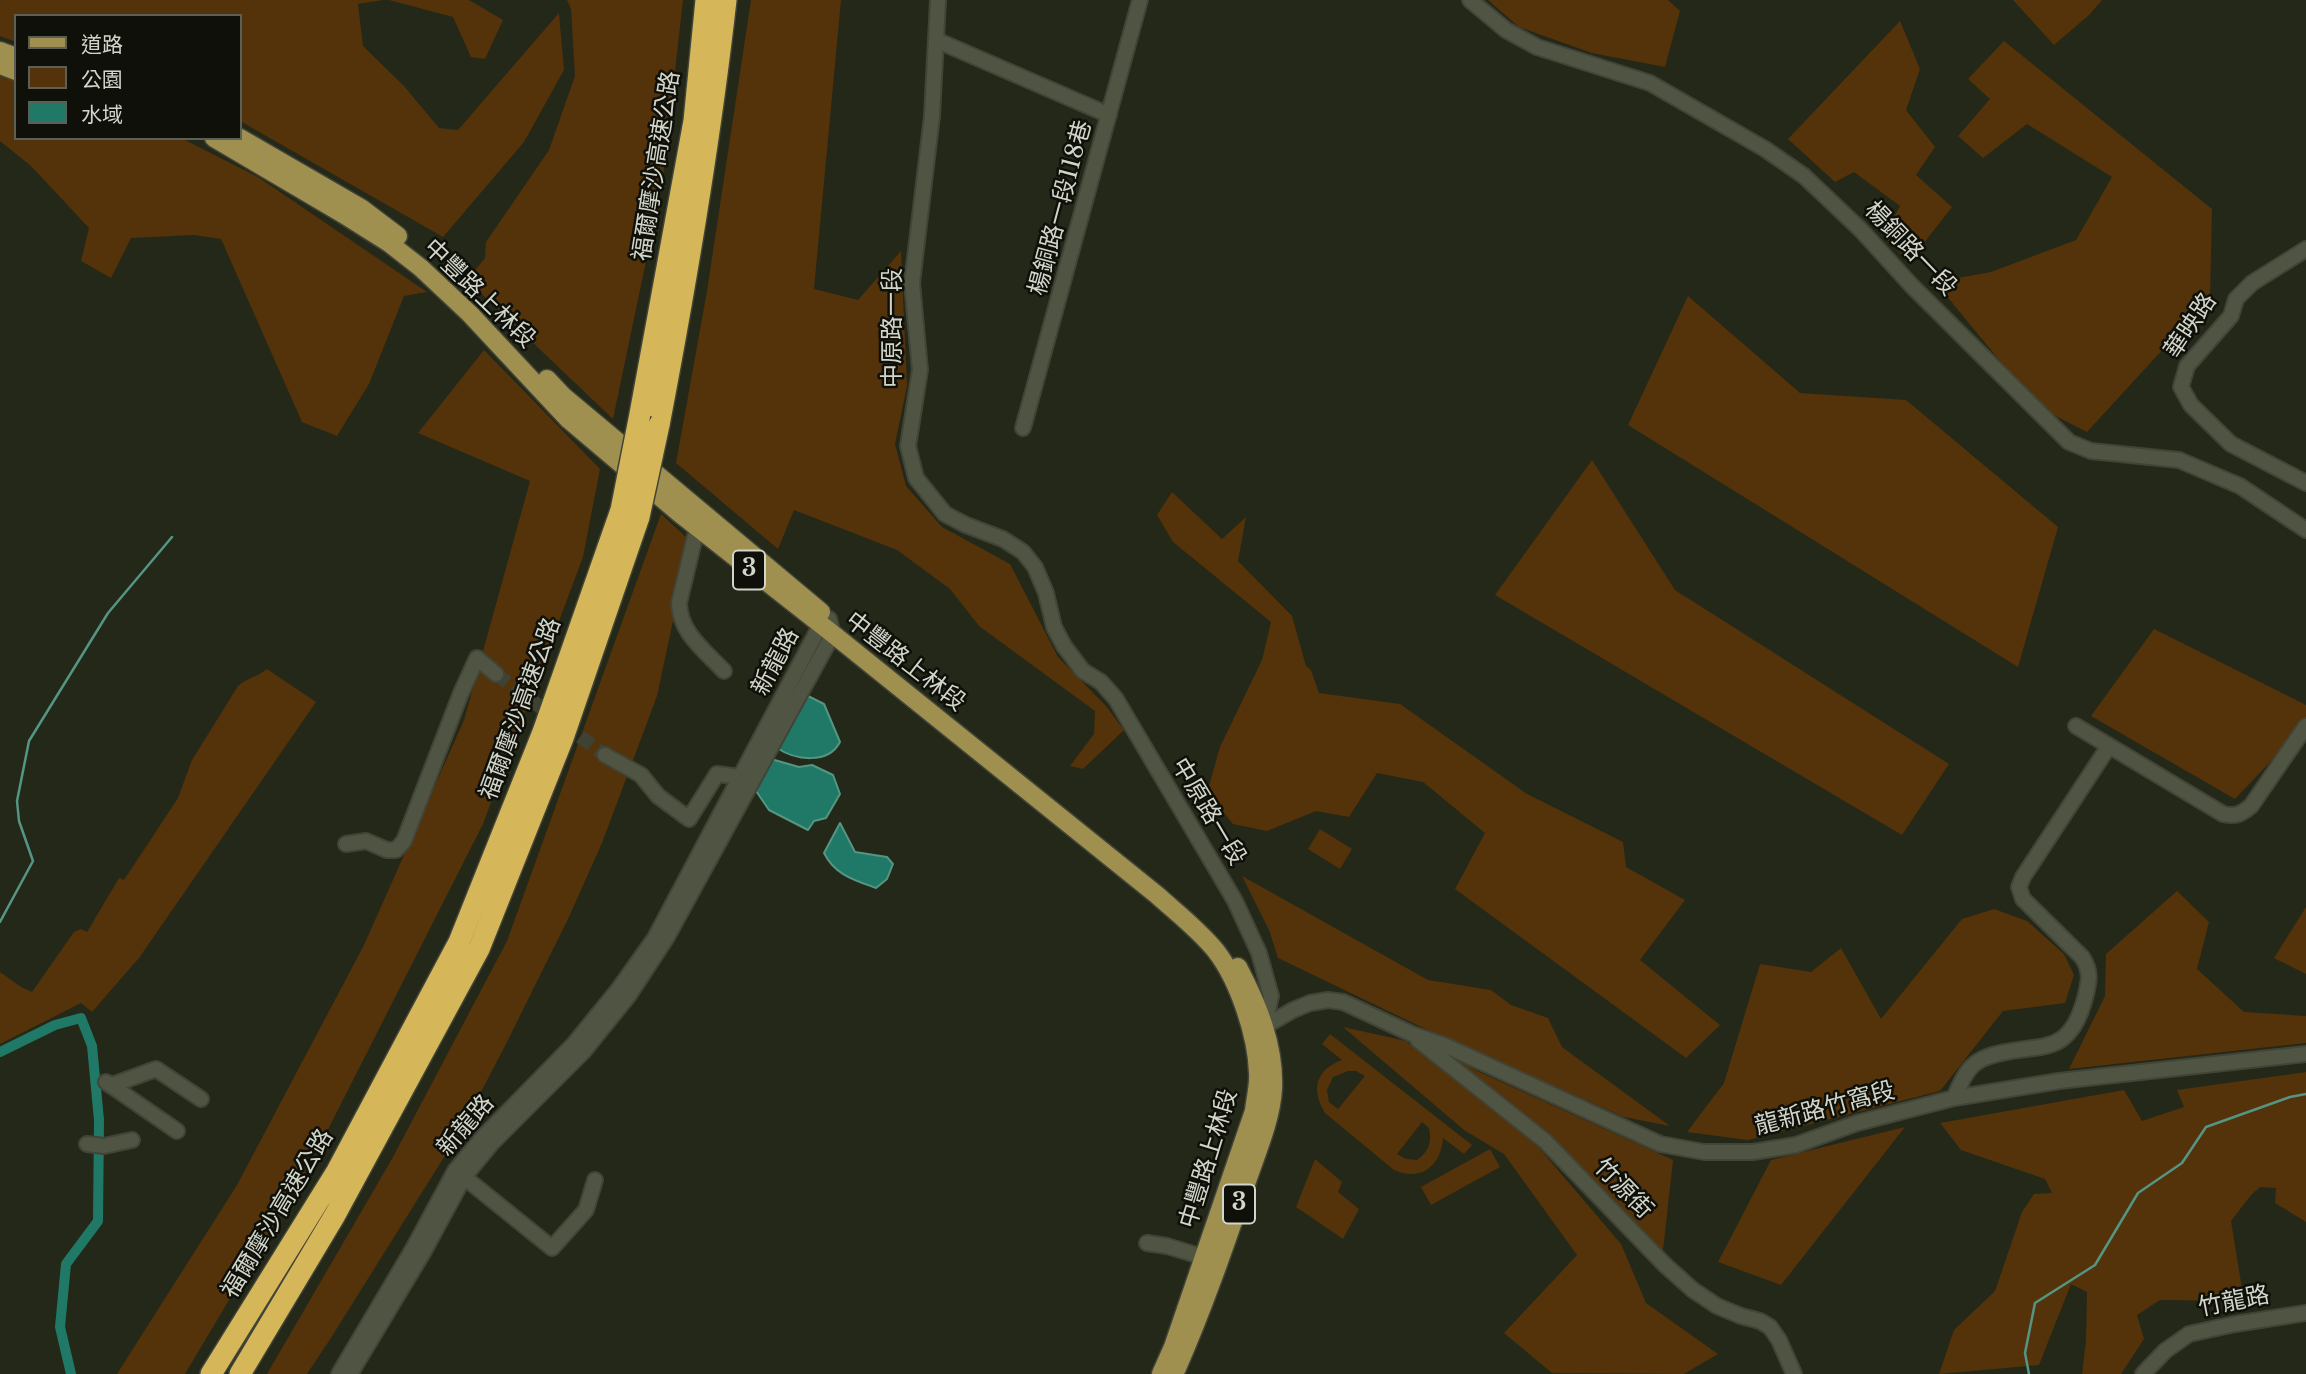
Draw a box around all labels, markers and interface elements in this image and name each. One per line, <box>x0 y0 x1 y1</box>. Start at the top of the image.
legend <box>14 14 242 140</box>
text: 道路 <box>81 32 123 58</box>
text: 公園 <box>81 67 123 93</box>
street label: 福爾摩沙高速公路 <box>628 69 686 263</box>
text: 水域 <box>81 102 123 128</box>
street label: 楊銅路一段118巷 <box>1024 117 1098 299</box>
street label: 楊銅路一段 <box>1858 196 1962 302</box>
street label: 中豐路上林段 <box>417 234 541 354</box>
street label: 中原路一段 <box>879 268 907 388</box>
street label: 華映路 <box>2159 288 2223 364</box>
road number: 3 <box>733 550 765 590</box>
street label: 中豐路上林段 <box>839 606 971 718</box>
street label: 福爾摩沙高速公路 <box>475 614 567 804</box>
street label: 新龍路 <box>746 623 806 701</box>
street label: 中原路一段 <box>1165 753 1251 871</box>
street label: 龍新路竹窩段 <box>1752 1076 1898 1142</box>
street label: 中豐路上林段 <box>1174 1086 1244 1232</box>
street label: 新龍路 <box>432 1089 500 1163</box>
street label: 福爾摩沙高速公路 <box>216 1124 340 1304</box>
street label: 竹源街 <box>1588 1153 1658 1225</box>
road number: 3 <box>1223 1184 1255 1224</box>
street label: 竹龍路 <box>2196 1281 2272 1323</box>

